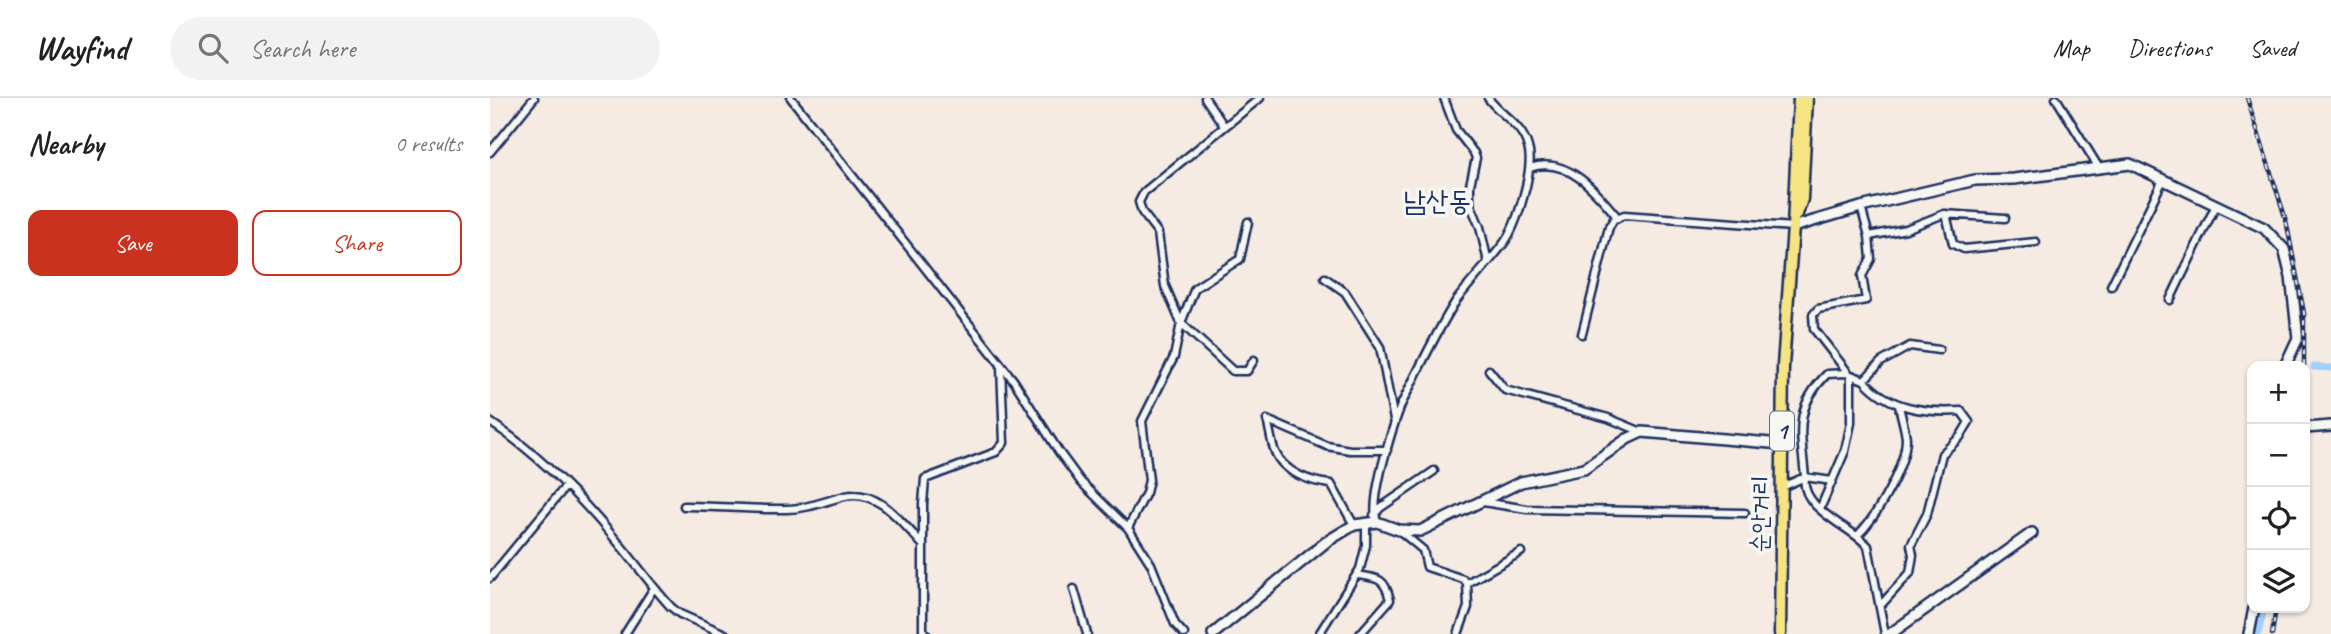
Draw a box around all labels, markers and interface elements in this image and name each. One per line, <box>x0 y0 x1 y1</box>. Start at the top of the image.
search box <box>170 17 660 80</box>
text: Wayfind <box>35 27 128 69</box>
icon: search <box>194 29 232 67</box>
text: Search here <box>250 32 356 65</box>
text: Map <box>2053 33 2090 63</box>
text: Directions <box>2128 33 2211 63</box>
text: Saved <box>2249 33 2296 63</box>
text: Nearby <box>28 125 104 163</box>
text: 0 results <box>395 129 462 158</box>
district label: 남산동 <box>1403 183 1471 218</box>
button: Save <box>28 210 238 276</box>
button: Share <box>252 210 462 276</box>
map controls <box>2247 361 2310 613</box>
button: + <box>2247 361 2310 424</box>
road number: 1 <box>1770 412 1794 450</box>
button: − <box>2247 424 2310 487</box>
street label: 순안거리 <box>1744 475 1776 553</box>
button: locate <box>2247 487 2310 550</box>
button: layers <box>2247 550 2310 613</box>

